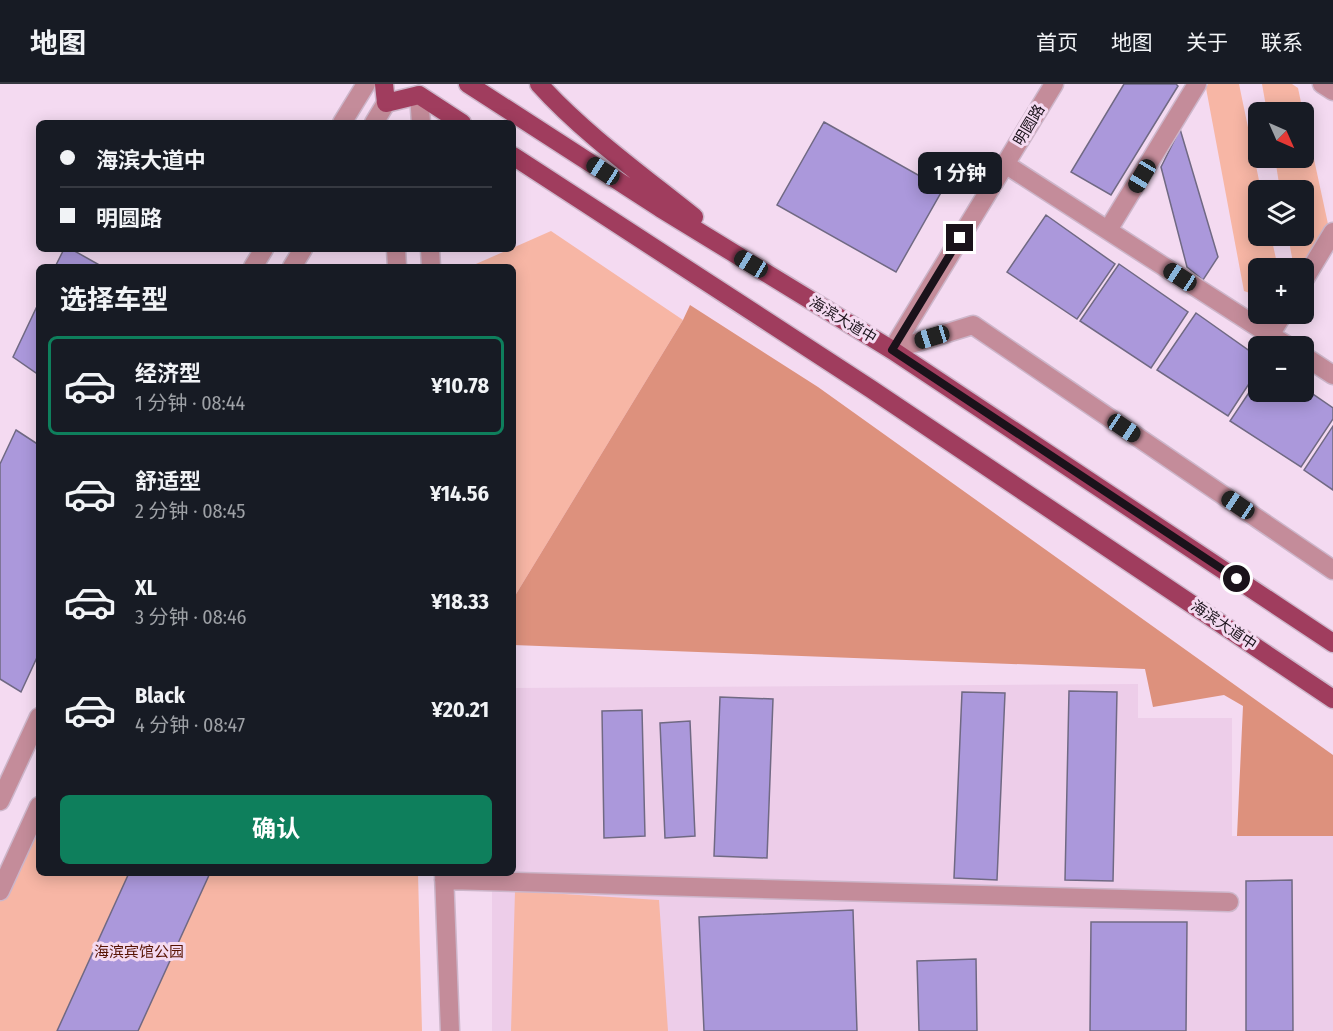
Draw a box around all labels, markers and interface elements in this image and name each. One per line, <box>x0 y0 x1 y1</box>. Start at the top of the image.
text: 地图 <box>30 27 86 60</box>
text: 首页 <box>1036 30 1078 56</box>
text: 地图 <box>1111 30 1153 56</box>
text: 关于 <box>1186 30 1228 56</box>
text: 联系 <box>1261 30 1303 56</box>
street label: 明圆路 <box>1010 101 1048 149</box>
north arrow <box>1248 102 1314 168</box>
map controls <box>1248 102 1314 402</box>
text: 海滨大道中 <box>96 147 206 174</box>
callout: 1 分钟 <box>918 151 1002 193</box>
car <box>583 154 623 188</box>
car <box>1125 156 1159 196</box>
text: 1 分钟 <box>934 161 986 185</box>
button: layers <box>1248 180 1314 246</box>
text: 明圆路 <box>96 205 162 232</box>
route end <box>946 224 973 251</box>
car <box>731 247 771 281</box>
button: + <box>1248 258 1314 324</box>
car <box>1160 260 1200 294</box>
text: 选择车型 <box>60 284 168 316</box>
street label: 海滨大道中 <box>806 293 880 347</box>
car <box>912 323 952 351</box>
button: − <box>1248 336 1314 402</box>
icon: car <box>63 359 117 413</box>
text: 经济型 <box>135 360 201 387</box>
text: ¥10.78 <box>431 372 489 399</box>
text: 1 分钟 · 08:44 <box>135 391 245 415</box>
car <box>1104 410 1144 446</box>
icon: car <box>63 467 117 521</box>
text: 舒适型 <box>135 468 201 495</box>
text: ¥14.56 <box>430 480 489 507</box>
car <box>1218 487 1258 523</box>
text: 2 分钟 · 08:45 <box>135 499 245 523</box>
route start <box>1223 565 1250 592</box>
text: XL <box>135 574 157 601</box>
icon: car <box>63 575 117 629</box>
text: ¥18.33 <box>431 588 489 615</box>
street label: 海滨大道中 <box>1188 597 1260 653</box>
text: 3 分钟 · 08:46 <box>135 605 247 629</box>
text: Black <box>135 682 185 709</box>
icon: car <box>63 683 117 737</box>
text: ¥20.21 <box>432 696 489 723</box>
text: 4 分钟 · 08:47 <box>135 713 245 737</box>
button: 确认 <box>60 795 492 864</box>
park label: 海滨宾馆公园 <box>94 943 184 961</box>

